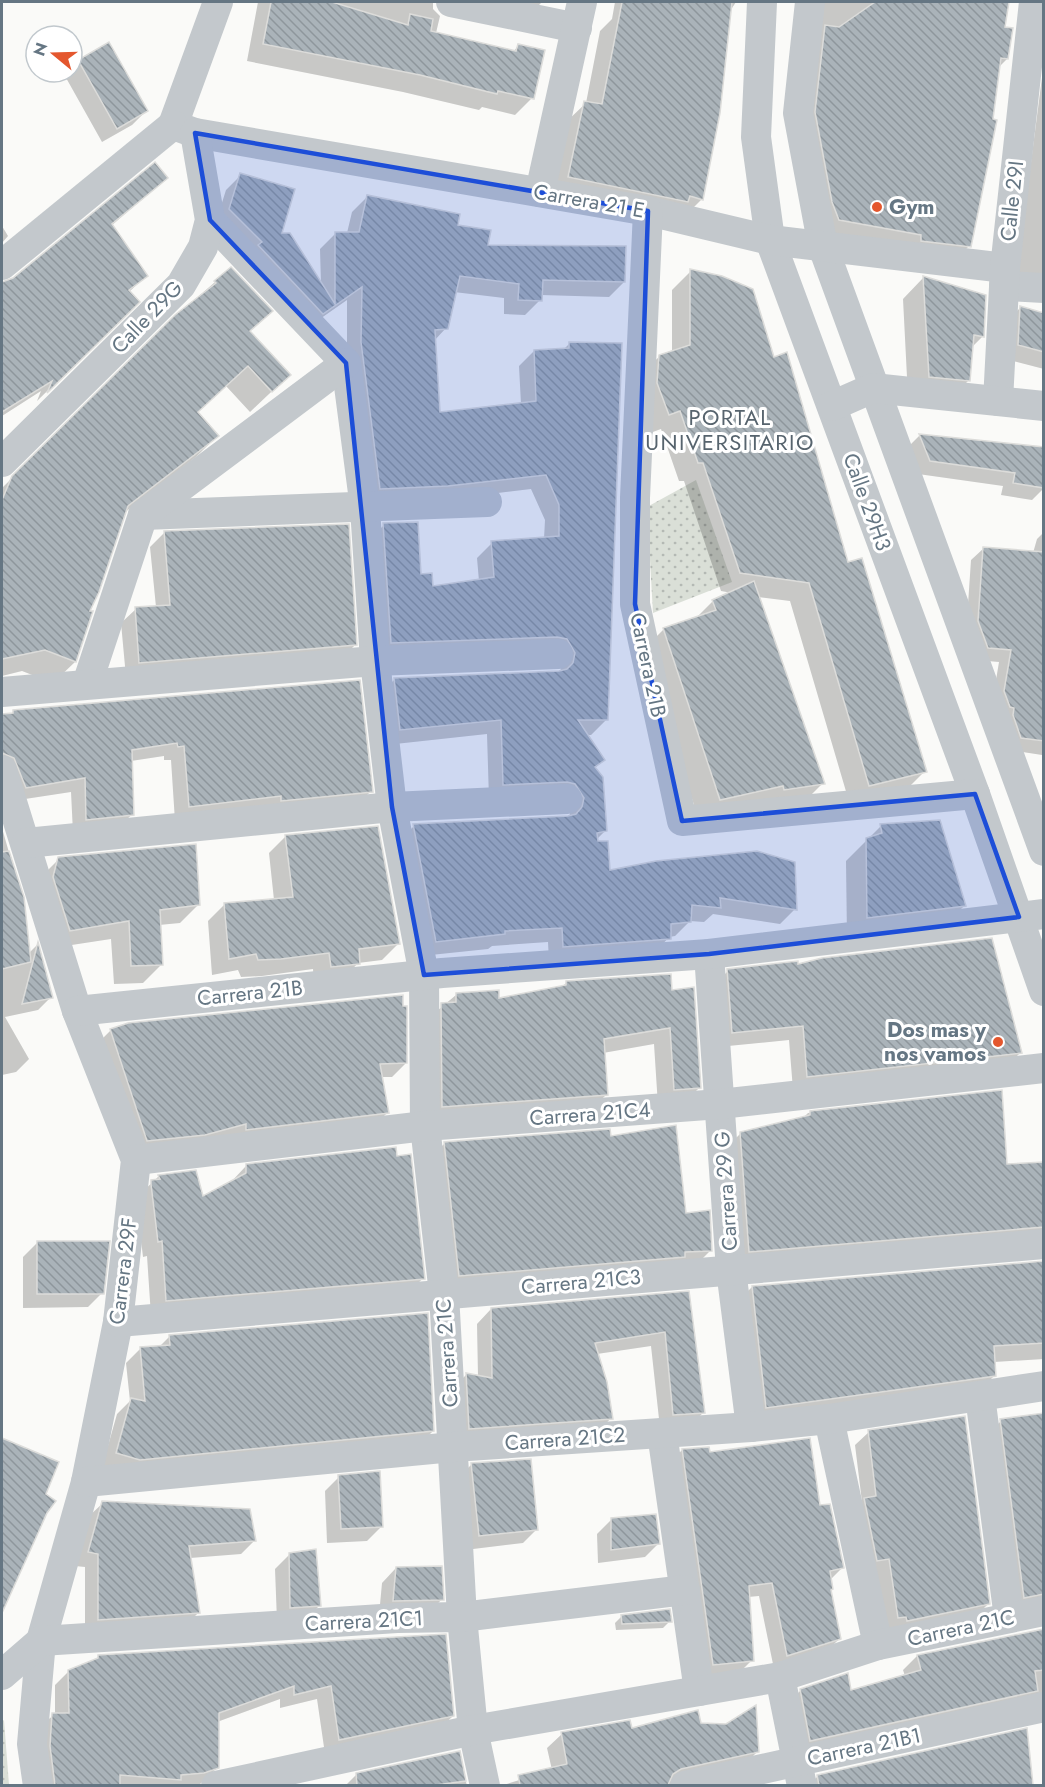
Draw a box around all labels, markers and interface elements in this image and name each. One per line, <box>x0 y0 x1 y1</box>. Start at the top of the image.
north arrow <box>24 24 84 84</box>
text: N <box>27 40 53 59</box>
street label: Calle 29I <box>993 159 1031 243</box>
street label: Carrera 21 E <box>531 176 647 226</box>
place label: Gym <box>889 192 935 222</box>
marker: Gym <box>870 200 884 214</box>
street label: Calle 29G <box>104 274 190 360</box>
district label: PORTAL UNIVERSITARIO <box>645 401 815 458</box>
street label: Calle 29H3 <box>835 449 899 555</box>
street label: Carrera 21B <box>622 610 674 720</box>
street label: Carrera 21B <box>196 973 304 1013</box>
place label: Dos mas y nos vamos <box>884 1015 987 1069</box>
marker: Dos mas y nos vamos <box>991 1035 1005 1049</box>
street label: Carrera 21C4 <box>529 1095 651 1133</box>
street label: Carrera 29 G <box>707 1130 745 1252</box>
street label: Carrera 29F <box>102 1216 144 1326</box>
street label: Carrera 21C3 <box>520 1262 642 1302</box>
street label: Carrera 21C <box>428 1298 466 1408</box>
street label: Carrera 21C2 <box>504 1420 626 1458</box>
street label: Carrera 21C <box>905 1602 1017 1654</box>
street label: Carrera 21C1 <box>304 1603 424 1639</box>
street label: Carrera 21B1 <box>804 1720 924 1774</box>

